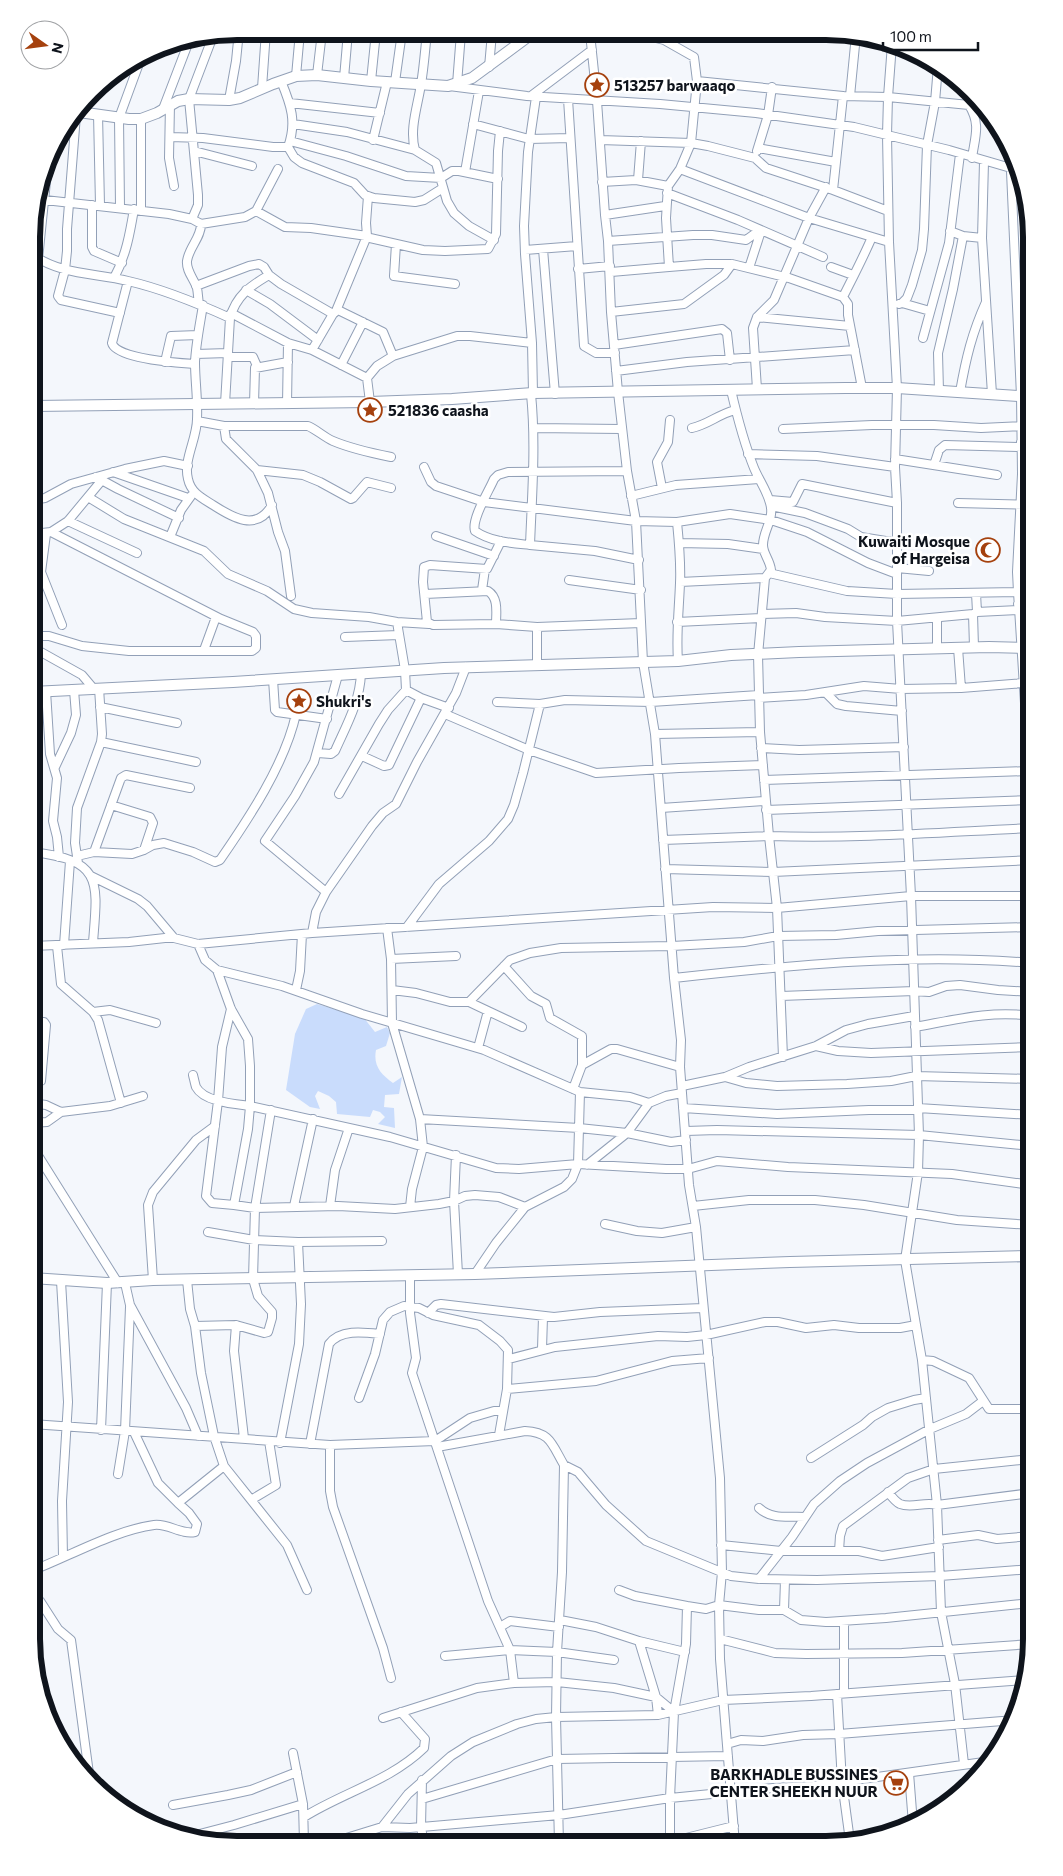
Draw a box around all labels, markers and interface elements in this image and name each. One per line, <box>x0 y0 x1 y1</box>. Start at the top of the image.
north arrow <box>20 20 70 70</box>
scale bar <box>883 20 978 52</box>
text: 100 m <box>890 27 932 45</box>
text: N <box>49 41 68 55</box>
place icon: 513257 barwaaqo <box>584 72 610 98</box>
place label: 513257 barwaaqo <box>614 76 735 94</box>
place icon: 521836 caasha <box>357 397 383 423</box>
place label: 521836 caasha <box>388 401 489 419</box>
place label: Kuwaiti Mosque of Hargeisa <box>858 532 970 567</box>
mosque icon: Kuwaiti Mosque of Hargeisa <box>975 537 1001 563</box>
place icon: Shukri's <box>286 688 312 714</box>
place label: Shukri's <box>316 692 372 710</box>
place label: BARKHADLE BUSSINES CENTER SHEEKH NUUR <box>709 1765 879 1800</box>
supermarket icon: BARKHADLE BUSSINES CENTER SHEEKH NUUR <box>883 1770 909 1796</box>

